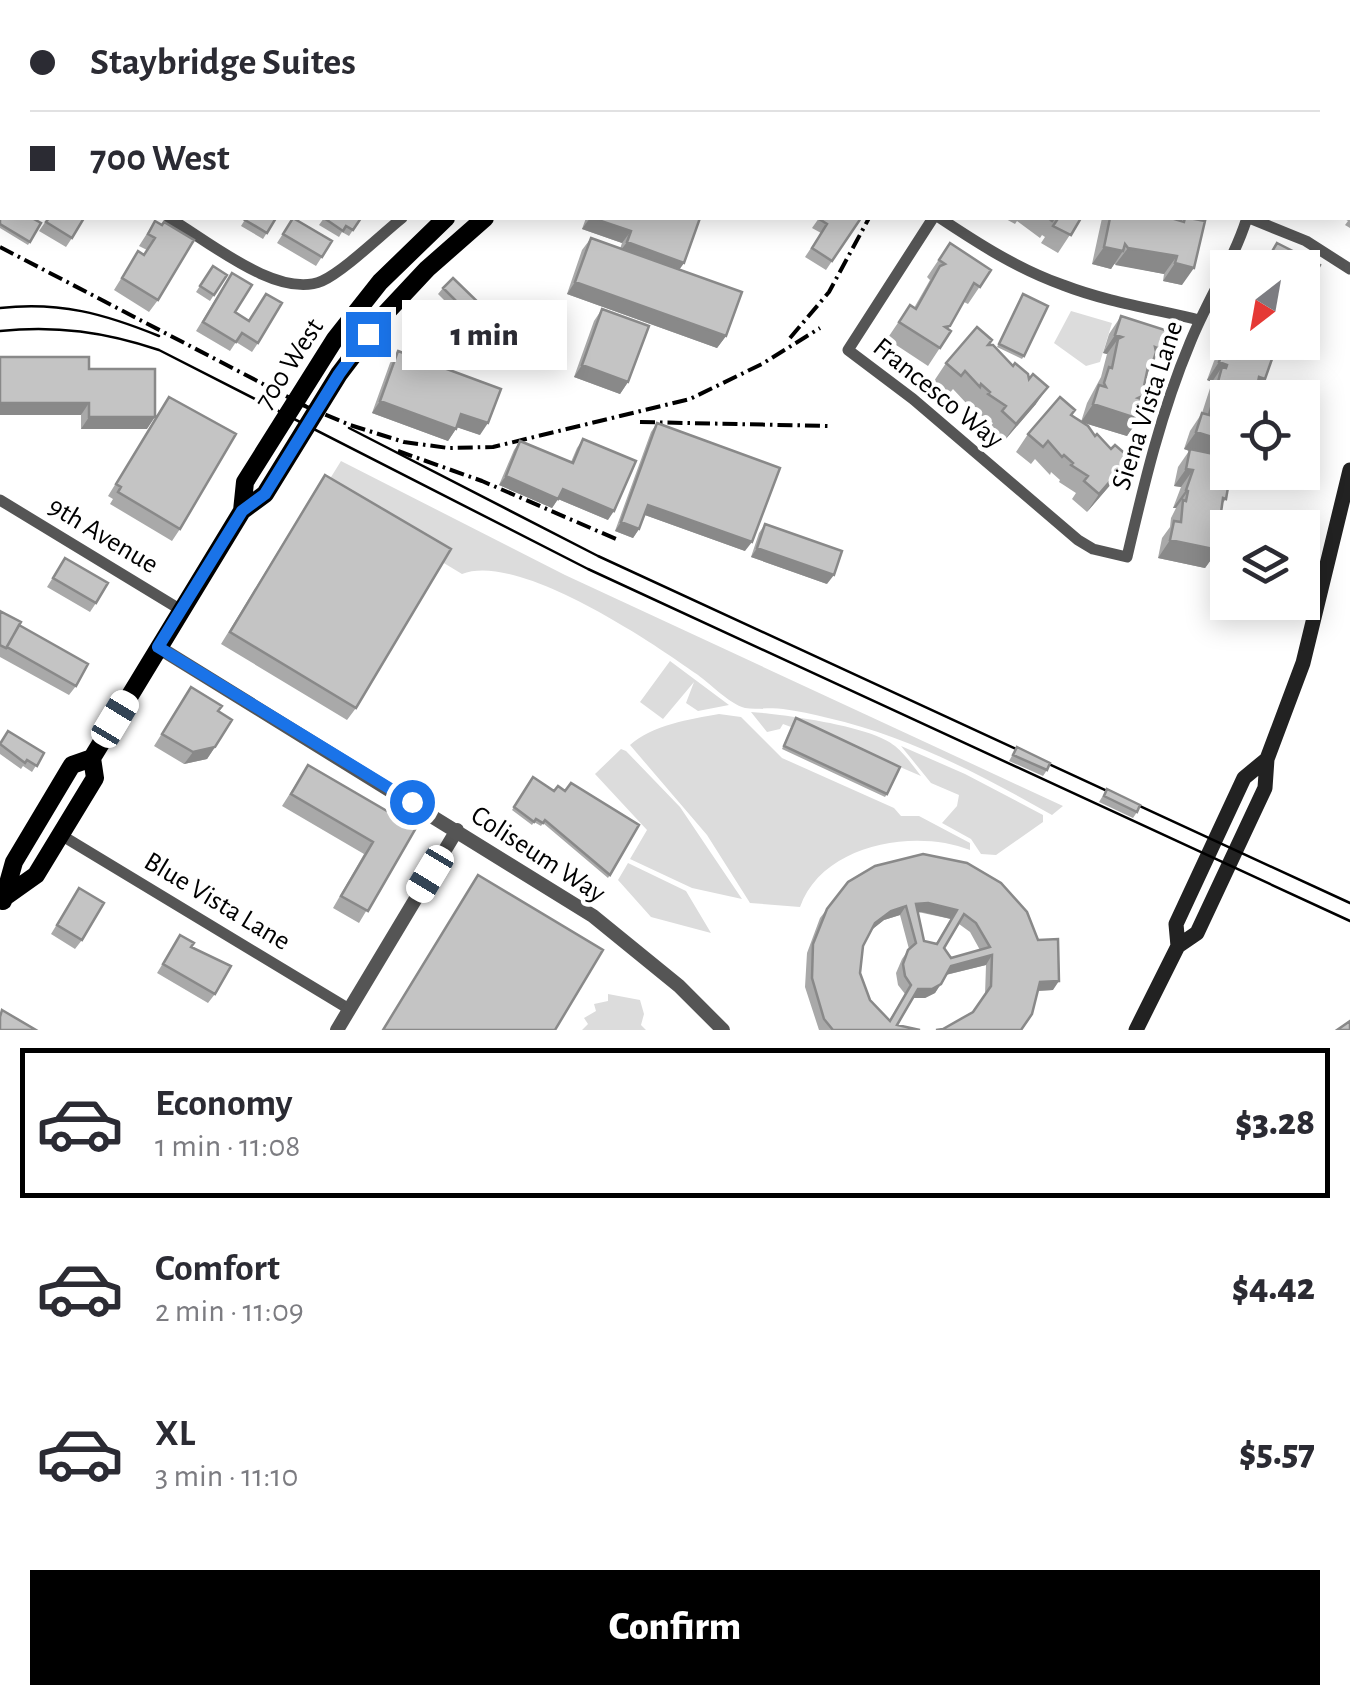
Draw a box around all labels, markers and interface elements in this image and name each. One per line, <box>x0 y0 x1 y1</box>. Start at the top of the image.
text: Staybridge Suites <box>90 44 356 82</box>
text: 700 West <box>90 140 230 178</box>
north arrow <box>1210 250 1320 360</box>
map controls <box>1210 250 1320 620</box>
callout: 1 min <box>403 299 568 369</box>
route end <box>346 312 391 357</box>
street label: 700 West <box>250 314 329 414</box>
street label: Siena Vista Lane <box>1107 318 1188 494</box>
text: 1 min <box>450 319 519 351</box>
street label: Francesco Way <box>867 333 1008 454</box>
button: locate <box>1210 380 1320 490</box>
street label: 9th Avenue <box>43 492 163 579</box>
button: layers <box>1210 510 1320 620</box>
car <box>87 686 143 752</box>
route start <box>390 780 435 825</box>
street label: Coliseum Way <box>466 801 610 908</box>
car <box>402 841 458 907</box>
street label: Blue Vista Lane <box>139 847 295 956</box>
icon: car <box>35 1078 125 1168</box>
text: Economy <box>155 1085 293 1123</box>
text: $3.28 <box>1235 1104 1315 1142</box>
text: 1 min · 11:08 <box>155 1130 300 1162</box>
icon: car <box>35 1243 125 1333</box>
text: Comfort <box>155 1250 280 1288</box>
text: $4.42 <box>1232 1269 1315 1307</box>
text: 2 min · 11:09 <box>155 1295 304 1327</box>
icon: car <box>35 1408 125 1498</box>
text: XL <box>155 1415 195 1453</box>
text: $5.57 <box>1239 1434 1315 1472</box>
text: 3 min · 11:10 <box>155 1460 298 1492</box>
button: Confirm <box>30 1570 1320 1685</box>

